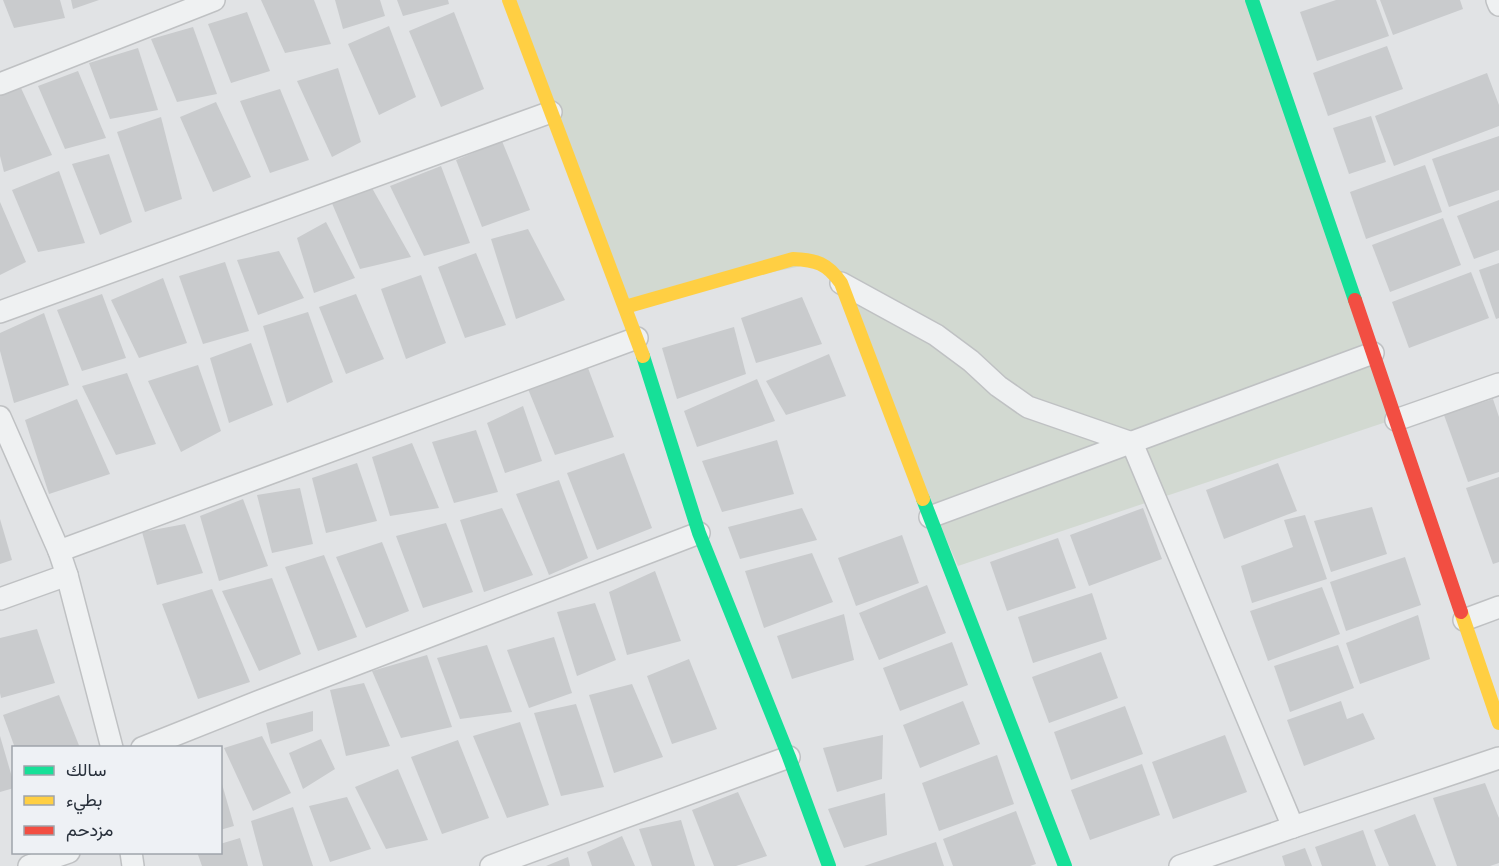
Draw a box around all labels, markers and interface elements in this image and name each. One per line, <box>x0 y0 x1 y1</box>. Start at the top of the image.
legend <box>12 746 222 854</box>
text: سالك <box>66 756 106 783</box>
text: بطيء <box>66 786 102 815</box>
text: مزدحم <box>66 816 113 843</box>

